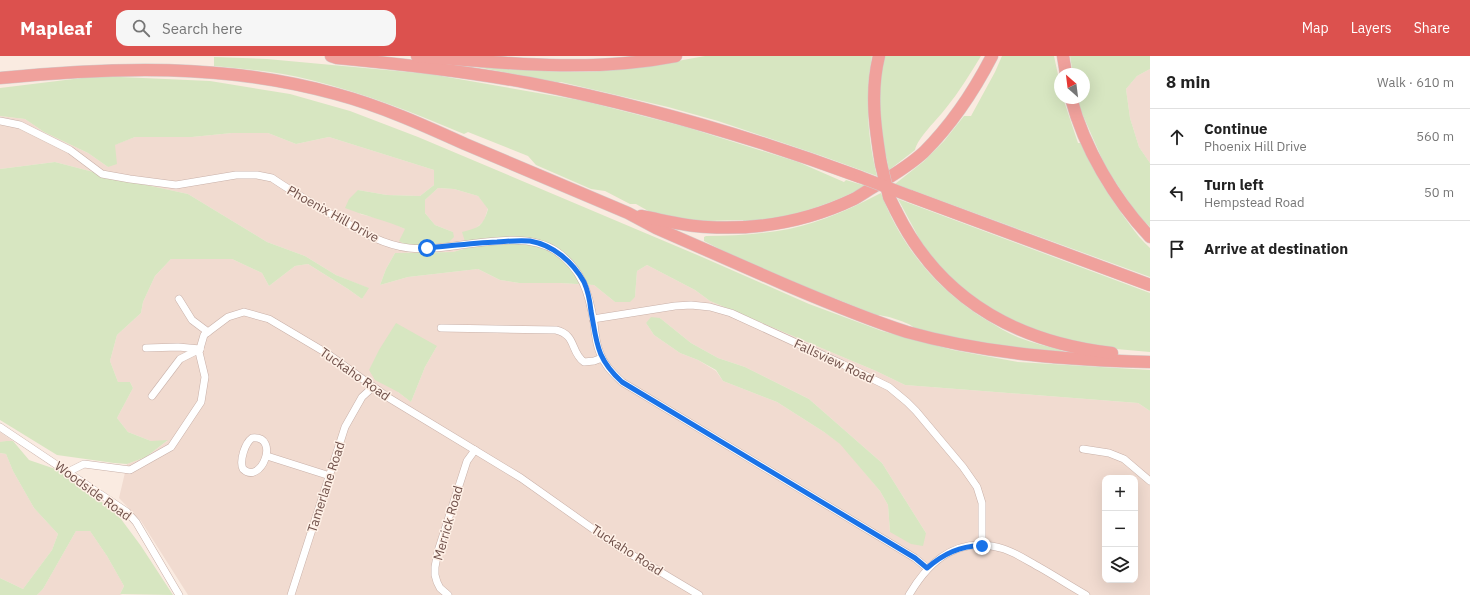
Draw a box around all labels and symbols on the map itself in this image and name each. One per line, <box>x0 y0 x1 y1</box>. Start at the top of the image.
north arrow <box>1054 68 1090 104</box>
street label: Phoenix Hill Drive <box>284 182 382 246</box>
route start <box>418 239 436 257</box>
street label: Fallsview Road <box>791 335 877 387</box>
street label: Tuckaho Road <box>317 344 393 404</box>
street label: Tamerlane Road <box>303 439 349 535</box>
street label: Woodside Road <box>51 457 135 525</box>
street label: Merrick Road <box>429 484 467 562</box>
street label: Tuckaho Road <box>588 521 666 579</box>
route end <box>973 537 991 555</box>

